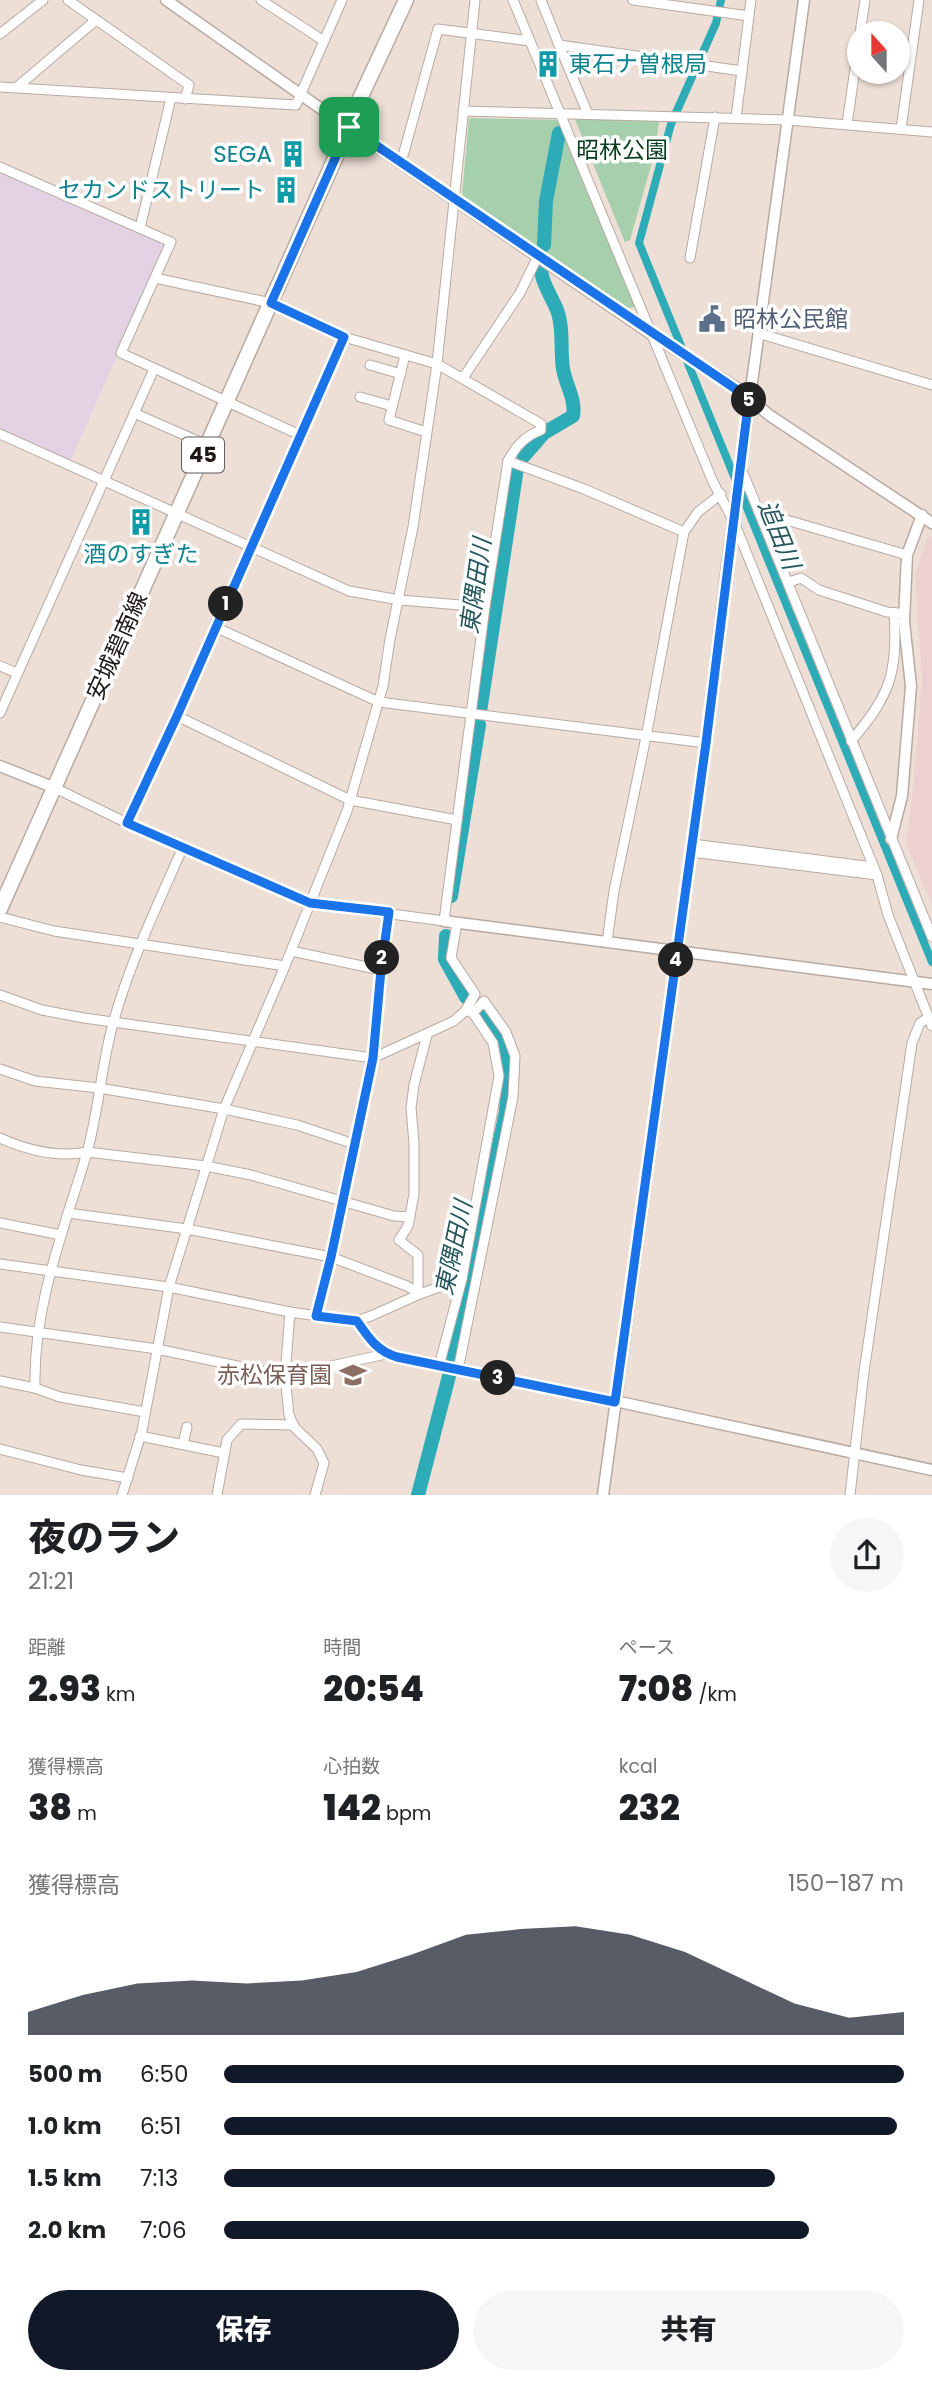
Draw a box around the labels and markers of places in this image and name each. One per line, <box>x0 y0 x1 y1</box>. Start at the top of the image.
place label: 東石ナ曽根局 <box>569 48 707 80</box>
building icon: 東石ナ曽根局 <box>533 49 563 79</box>
pin <box>319 97 379 157</box>
place label: SEGA <box>213 138 272 170</box>
building icon: SEGA <box>278 139 308 169</box>
place label: セカンドストリート <box>58 174 265 206</box>
building icon: セカンドストリート <box>271 175 301 205</box>
place label: 昭林公民館 <box>733 303 848 335</box>
public building icon: 昭林公民館 <box>697 304 727 334</box>
pin: 5 <box>732 382 766 418</box>
building icon: 酒のすぎた <box>126 507 156 537</box>
place label: 酒のすぎた <box>84 538 199 570</box>
pin: 1 <box>208 586 244 622</box>
pin: 2 <box>364 940 400 976</box>
pin: 4 <box>658 942 694 978</box>
place label: 赤松保育園 <box>217 1359 332 1391</box>
school or university icon: 赤松保育園 <box>338 1360 368 1390</box>
pin: 3 <box>480 1360 516 1396</box>

